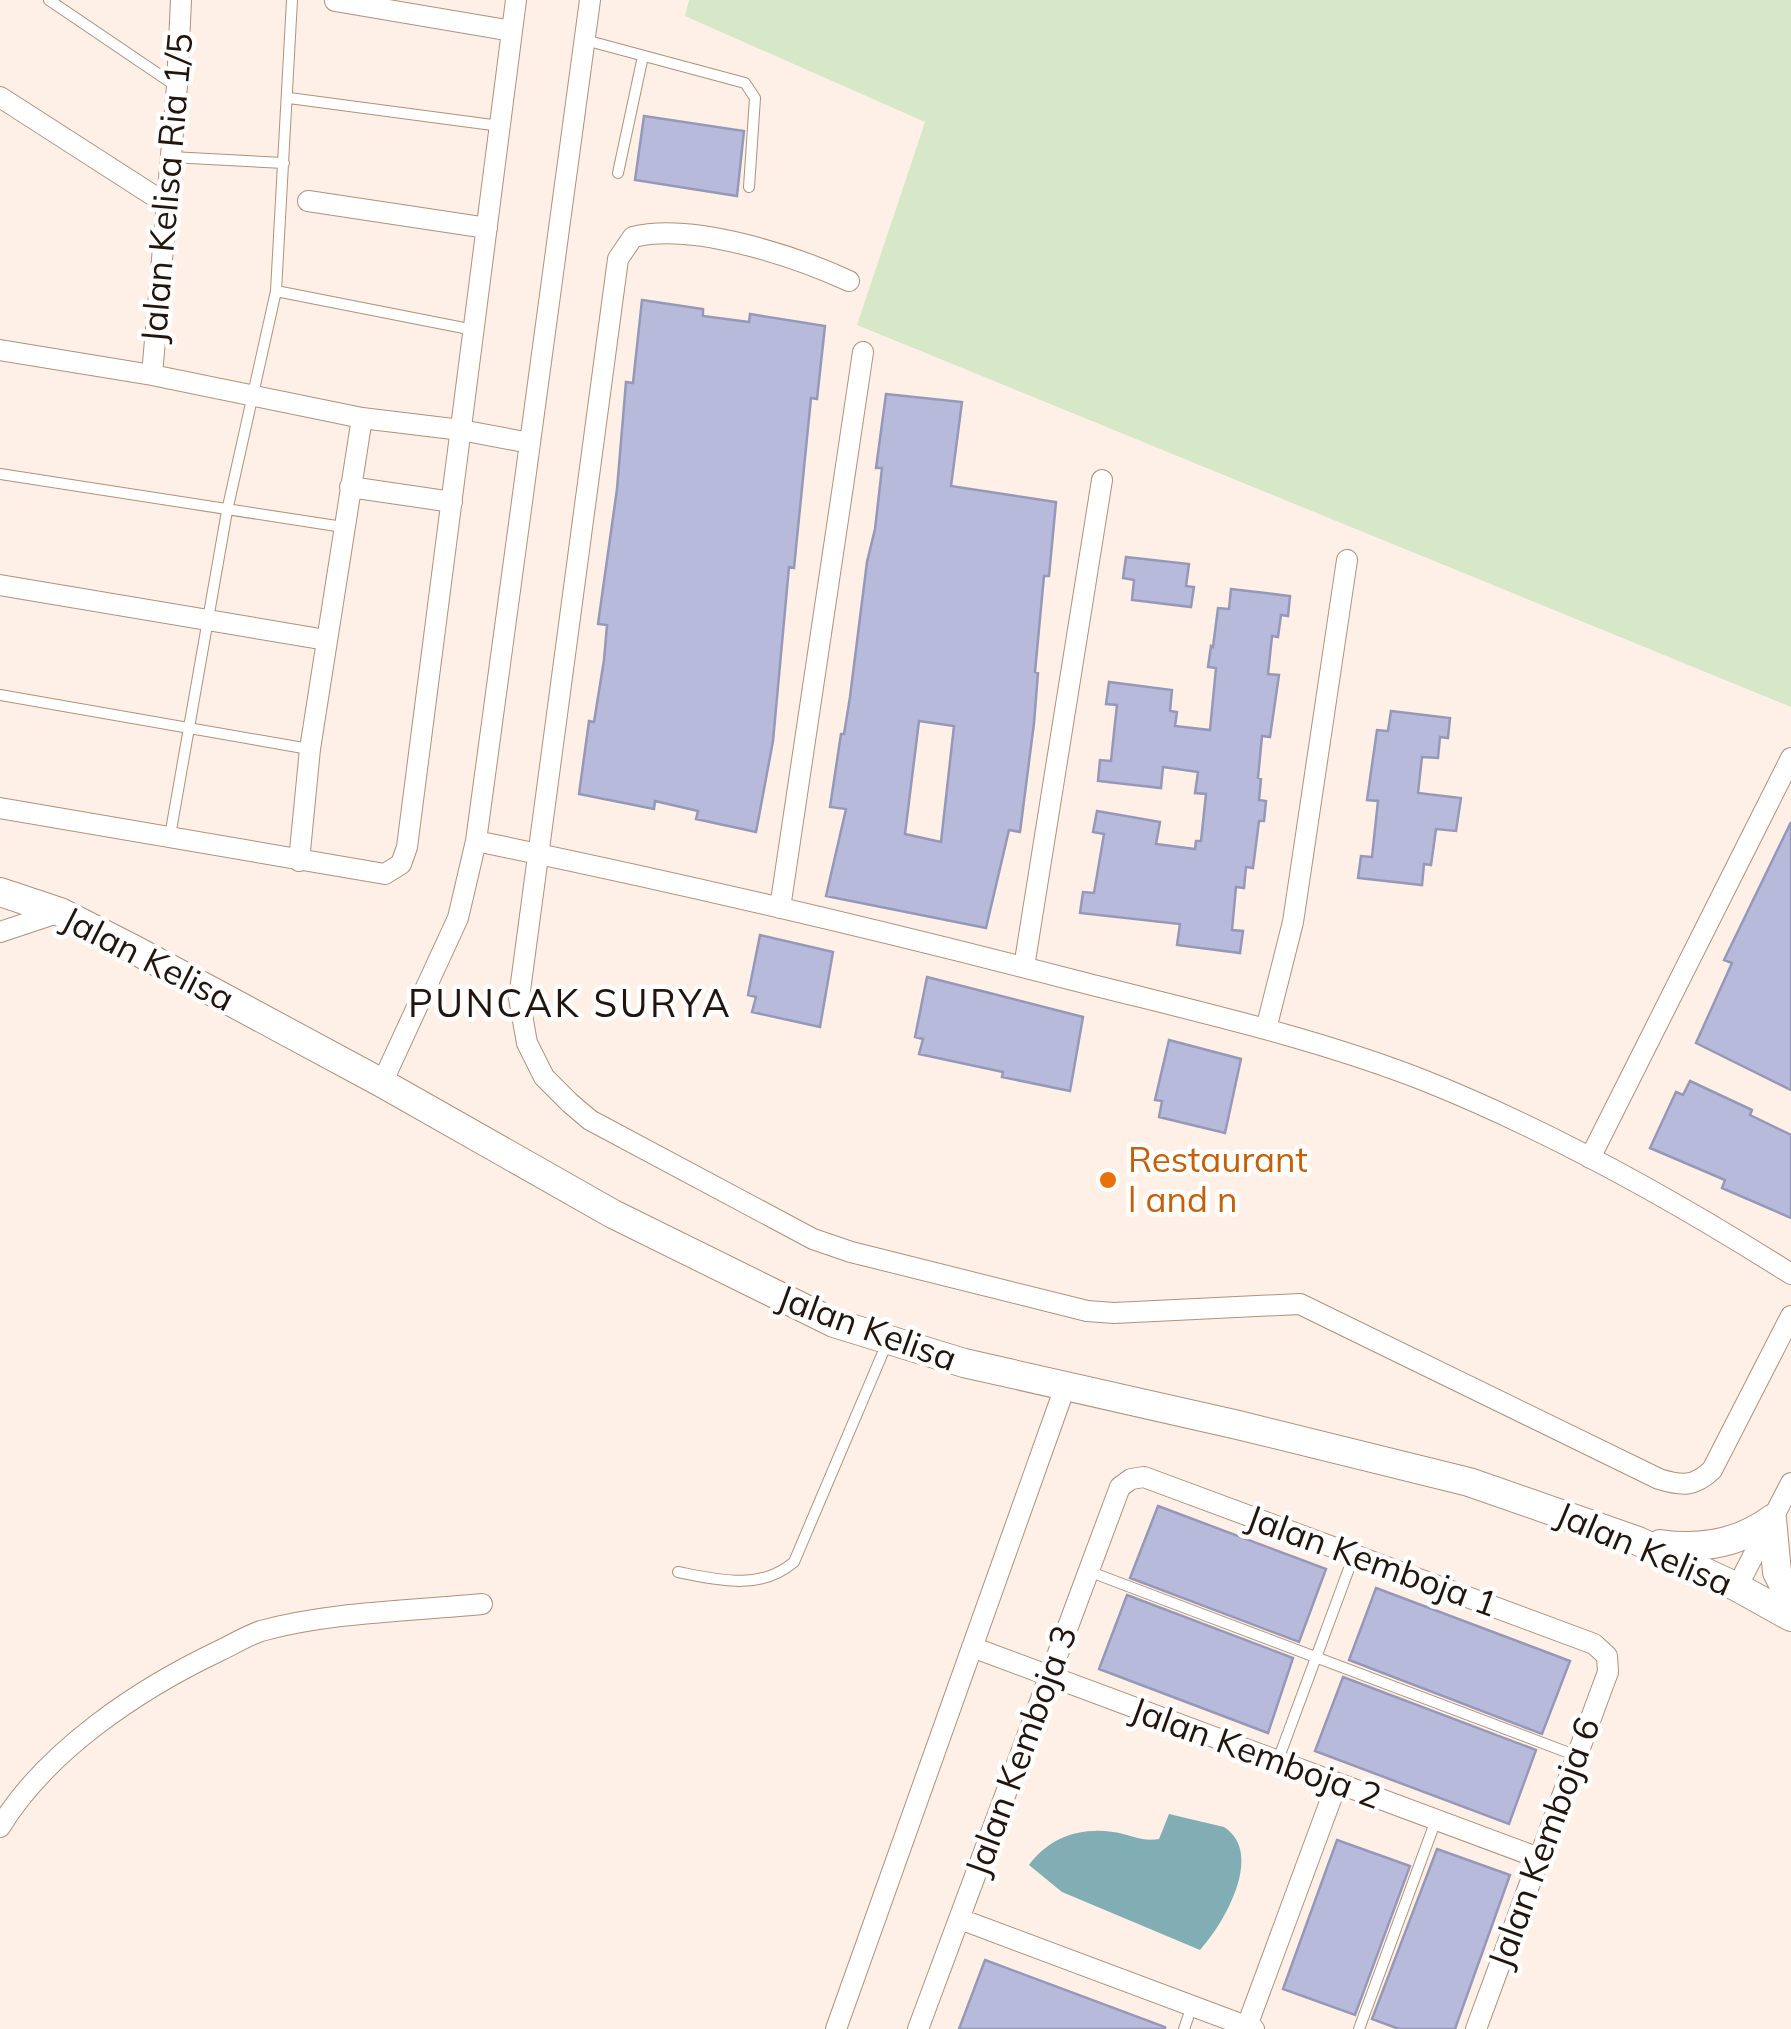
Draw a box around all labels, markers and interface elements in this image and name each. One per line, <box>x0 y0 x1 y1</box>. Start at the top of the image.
street label: Jalan Kelisa Ria 1/5 <box>131 31 201 345</box>
street label: Jalan Kelisa <box>55 896 242 1020</box>
district label: PUNCAK SURYA <box>408 979 732 1027</box>
place label: Restaurant l and n <box>1128 1137 1308 1221</box>
marker: Restaurant l and n <box>1097 1169 1119 1191</box>
street label: Jalan Kelisa <box>772 1274 963 1380</box>
street label: Jalan Kelisa <box>1550 1491 1739 1605</box>
street label: Jalan Kemboja 1 <box>1241 1494 1504 1626</box>
street label: Jalan Kemboja 3 <box>954 1619 1086 1882</box>
street label: Jalan Kemboja 2 <box>1125 1686 1388 1818</box>
street label: Jalan Kemboja 6 <box>1477 1711 1609 1974</box>

